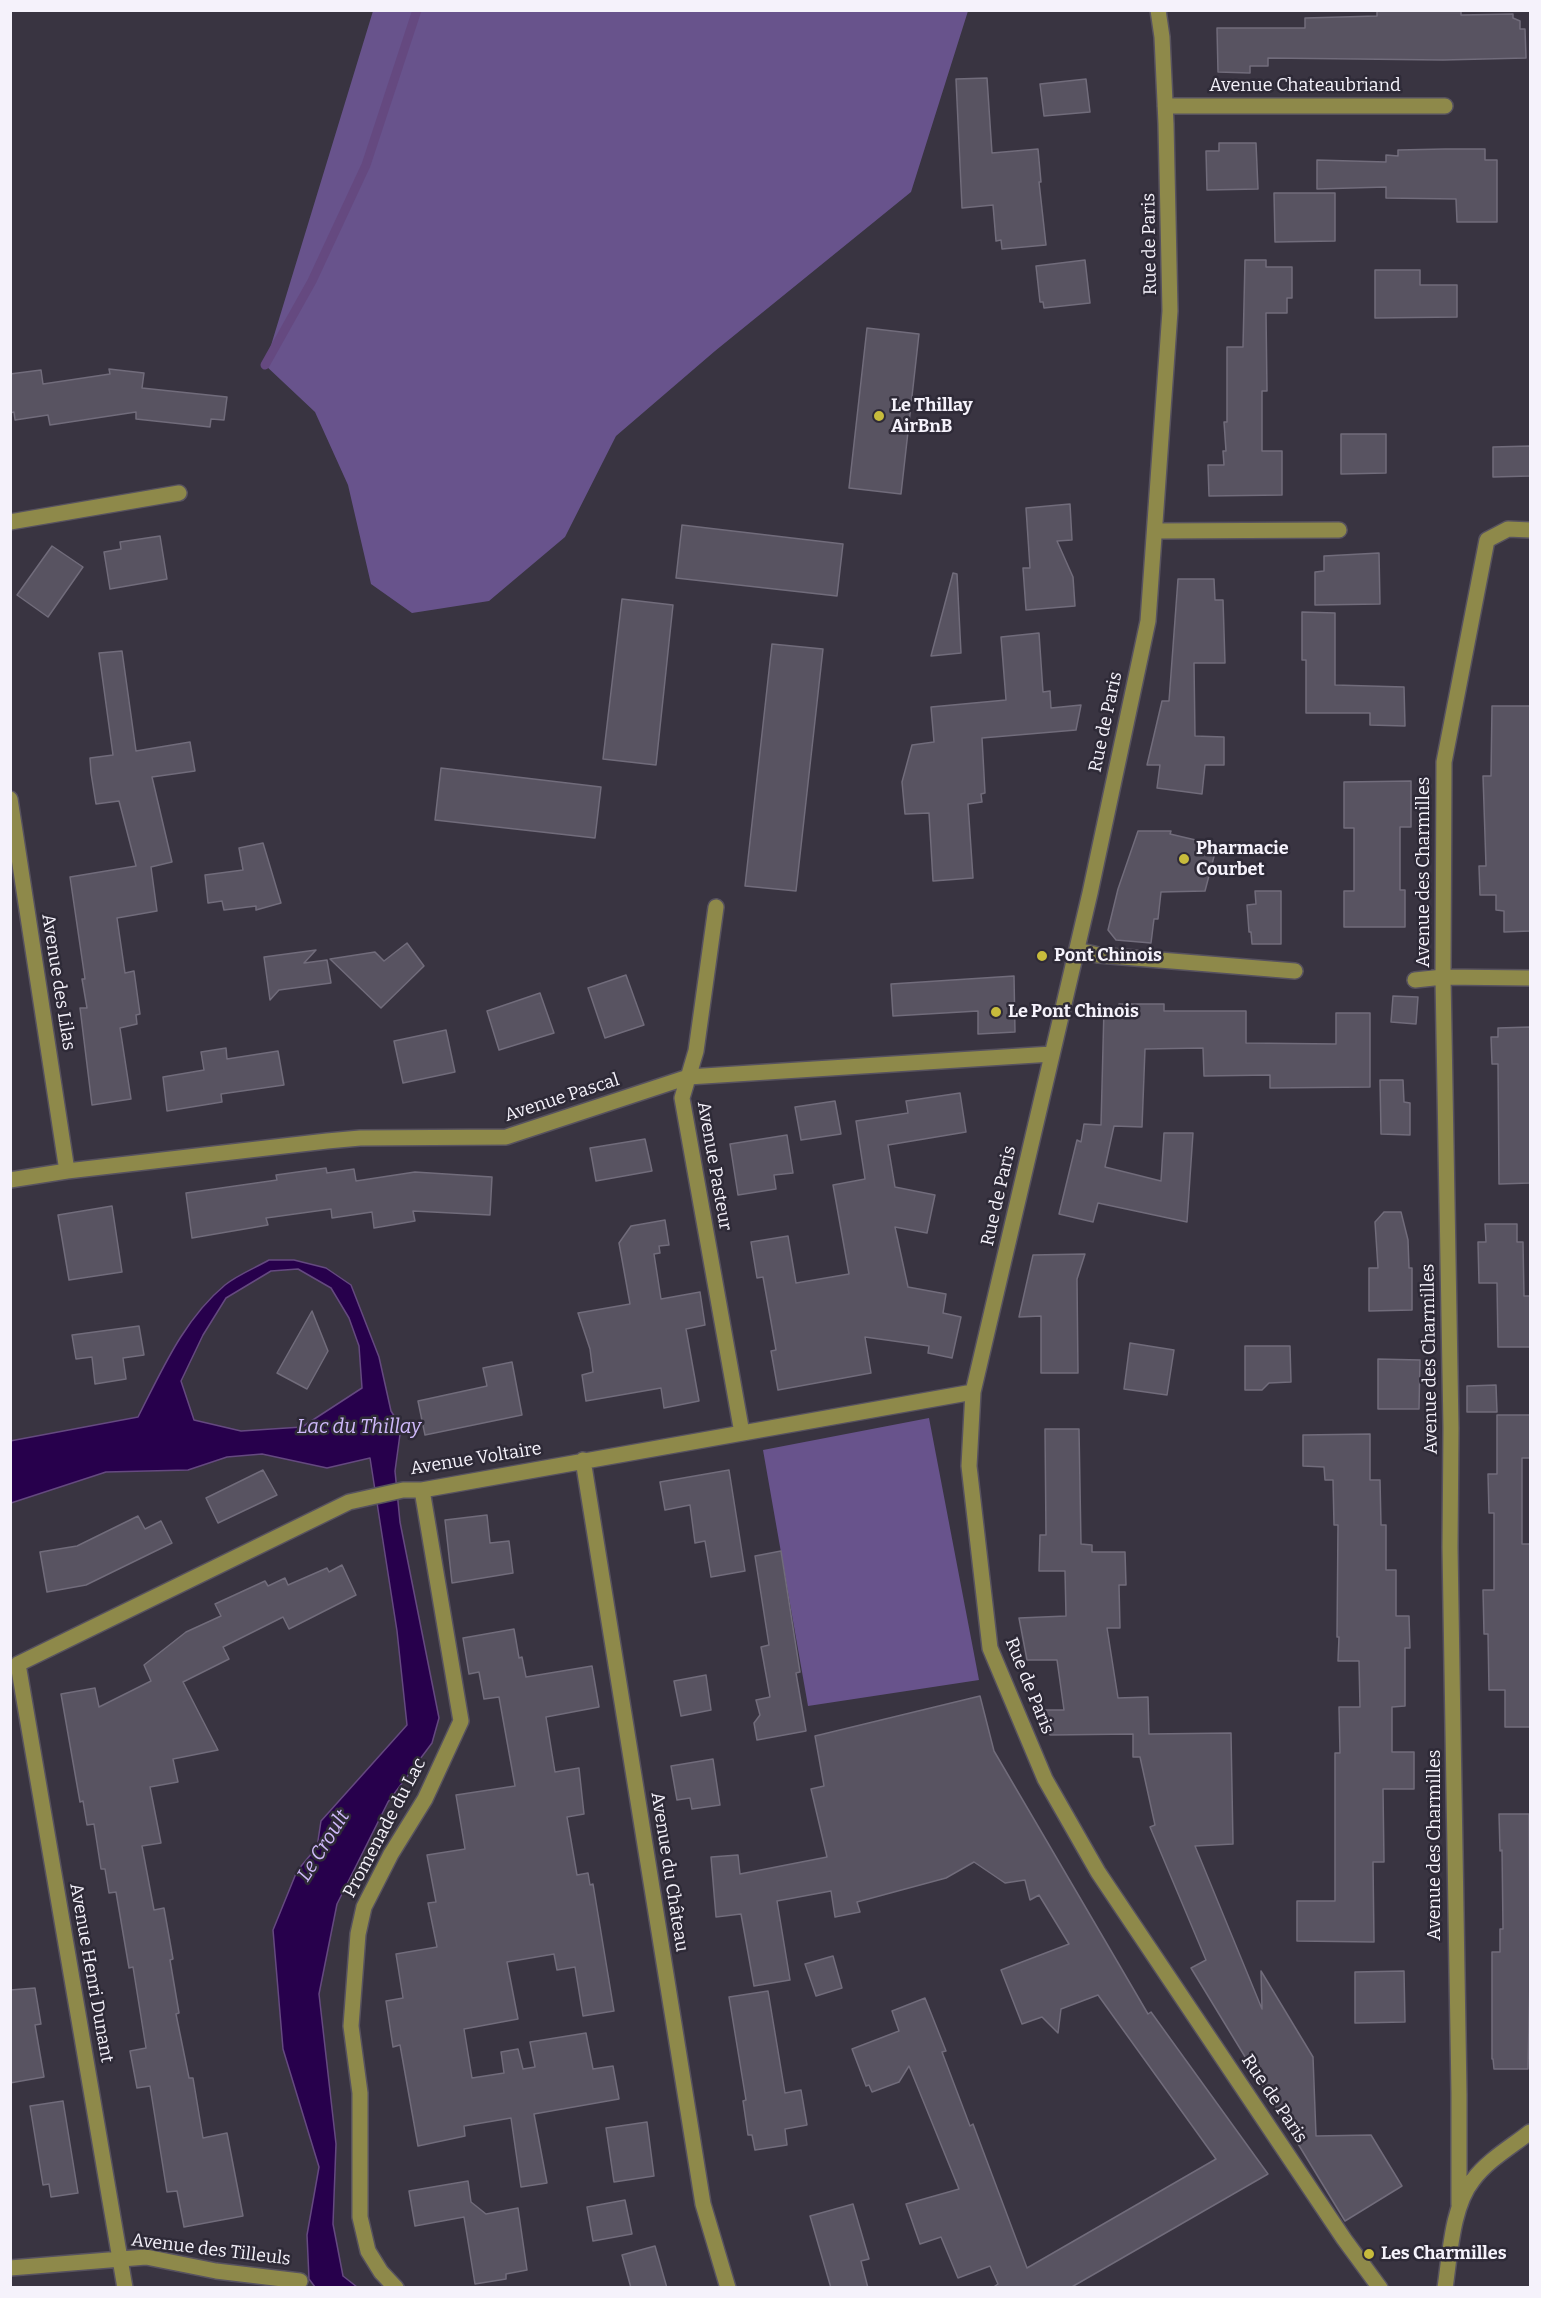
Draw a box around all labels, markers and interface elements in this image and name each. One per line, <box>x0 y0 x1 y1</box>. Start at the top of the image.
street label: Avenue Chateaubriand <box>1209 75 1401 97</box>
street label: Rue de Paris <box>1138 193 1162 295</box>
place label: Le Thillay AirBnB <box>891 395 973 438</box>
marker: Le Thillay AirBnB <box>872 409 886 423</box>
street label: Rue de Paris <box>1085 670 1127 774</box>
street label: Avenue des Charmilles <box>1413 777 1435 967</box>
place label: Pharmacie Courbet <box>1196 838 1289 880</box>
marker: Pharmacie Courbet <box>1177 852 1191 866</box>
street label: Avenue des Lilas <box>37 912 79 1052</box>
place label: Pont Chinois <box>1054 945 1162 967</box>
marker: Pont Chinois <box>1035 949 1049 963</box>
place label: Le Pont Chinois <box>1008 1001 1139 1023</box>
marker: Le Pont Chinois <box>989 1005 1003 1019</box>
street label: Avenue Pascal <box>502 1069 622 1127</box>
street label: Avenue Pasteur <box>692 1100 736 1232</box>
street label: Rue de Paris <box>977 1144 1021 1248</box>
street label: Avenue des Charmilles <box>1418 1263 1442 1455</box>
water label: Lac du Thillay <box>297 1415 421 1439</box>
street label: Avenue Voltaire <box>409 1438 543 1480</box>
street label: Rue de Paris <box>1000 1635 1058 1737</box>
street label: Avenue des Charmilles <box>1424 1750 1446 1940</box>
street label: Promenade du Lac <box>339 1754 431 1902</box>
street label: Avenue du Château <box>646 1791 692 1953</box>
water label: Le Croult <box>293 1806 355 1886</box>
street label: Avenue Henri Dunant <box>65 1882 117 2064</box>
street label: Rue de Paris <box>1237 2051 1311 2147</box>
street label: Avenue des Tilleuls <box>130 2230 292 2270</box>
place label: Les Charmilles <box>1381 2243 1507 2265</box>
marker: Les Charmilles <box>1362 2247 1376 2261</box>

